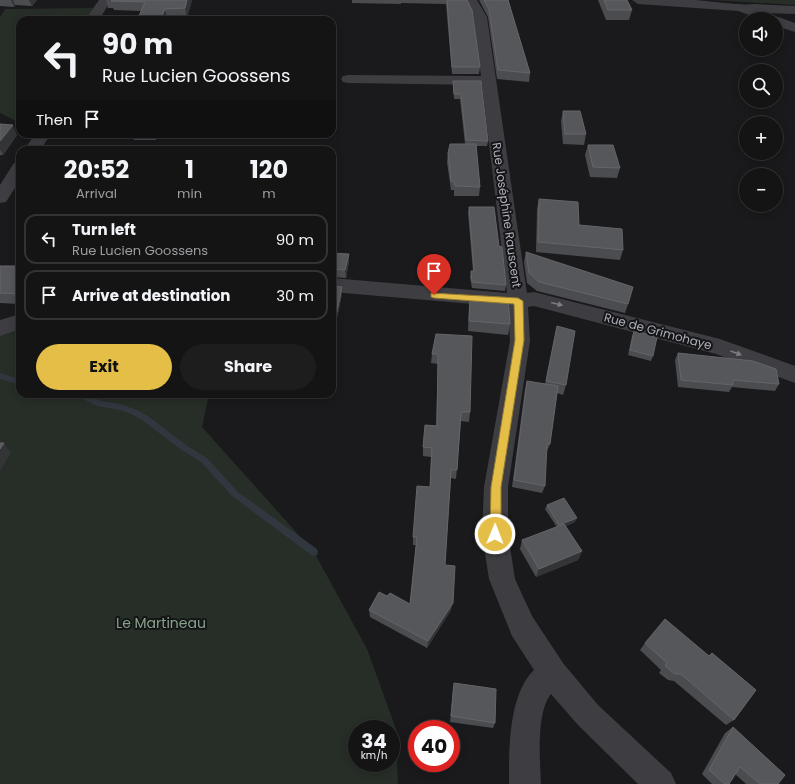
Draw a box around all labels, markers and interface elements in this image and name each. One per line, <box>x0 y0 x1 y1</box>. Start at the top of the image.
map controls <box>739 12 783 212</box>
button: sound <box>739 12 783 56</box>
text: 90 m <box>102 25 173 64</box>
icon: left <box>36 32 88 84</box>
text: Rue Lucien Goossens <box>102 63 290 88</box>
button: search <box>739 64 783 108</box>
icon: arrive <box>81 108 103 130</box>
text: Then <box>36 109 73 130</box>
button: + <box>739 116 783 160</box>
street label: Rue Joséphine Rauscent <box>488 141 526 289</box>
text: 20:52 <box>64 153 129 186</box>
text: 1 <box>185 153 194 186</box>
text: 120 <box>250 153 288 186</box>
button: − <box>739 168 783 212</box>
text: Arrival <box>76 184 117 203</box>
text: min <box>177 184 202 203</box>
text: m <box>262 184 276 203</box>
text: Turn left <box>72 219 136 240</box>
icon: left <box>38 228 60 250</box>
text: 90 m <box>276 229 314 250</box>
text: Rue Lucien Goossens <box>72 241 208 260</box>
pin <box>417 254 451 295</box>
icon: arrive <box>423 260 445 282</box>
icon: arrive <box>38 284 60 306</box>
text: Arrive at destination <box>72 285 230 306</box>
text: 30 m <box>276 285 314 306</box>
one-way arrow <box>550 302 563 308</box>
street label: Rue de Grimohaye <box>602 308 714 354</box>
button: Exit <box>36 344 172 390</box>
button: Share <box>180 344 316 390</box>
one-way arrow <box>730 350 742 356</box>
position arrow <box>474 513 516 555</box>
park label: Le Martineau <box>116 613 206 633</box>
speed limit sign: 40 <box>408 720 460 772</box>
text: 34 <box>361 727 387 755</box>
text: km/h <box>361 748 387 763</box>

